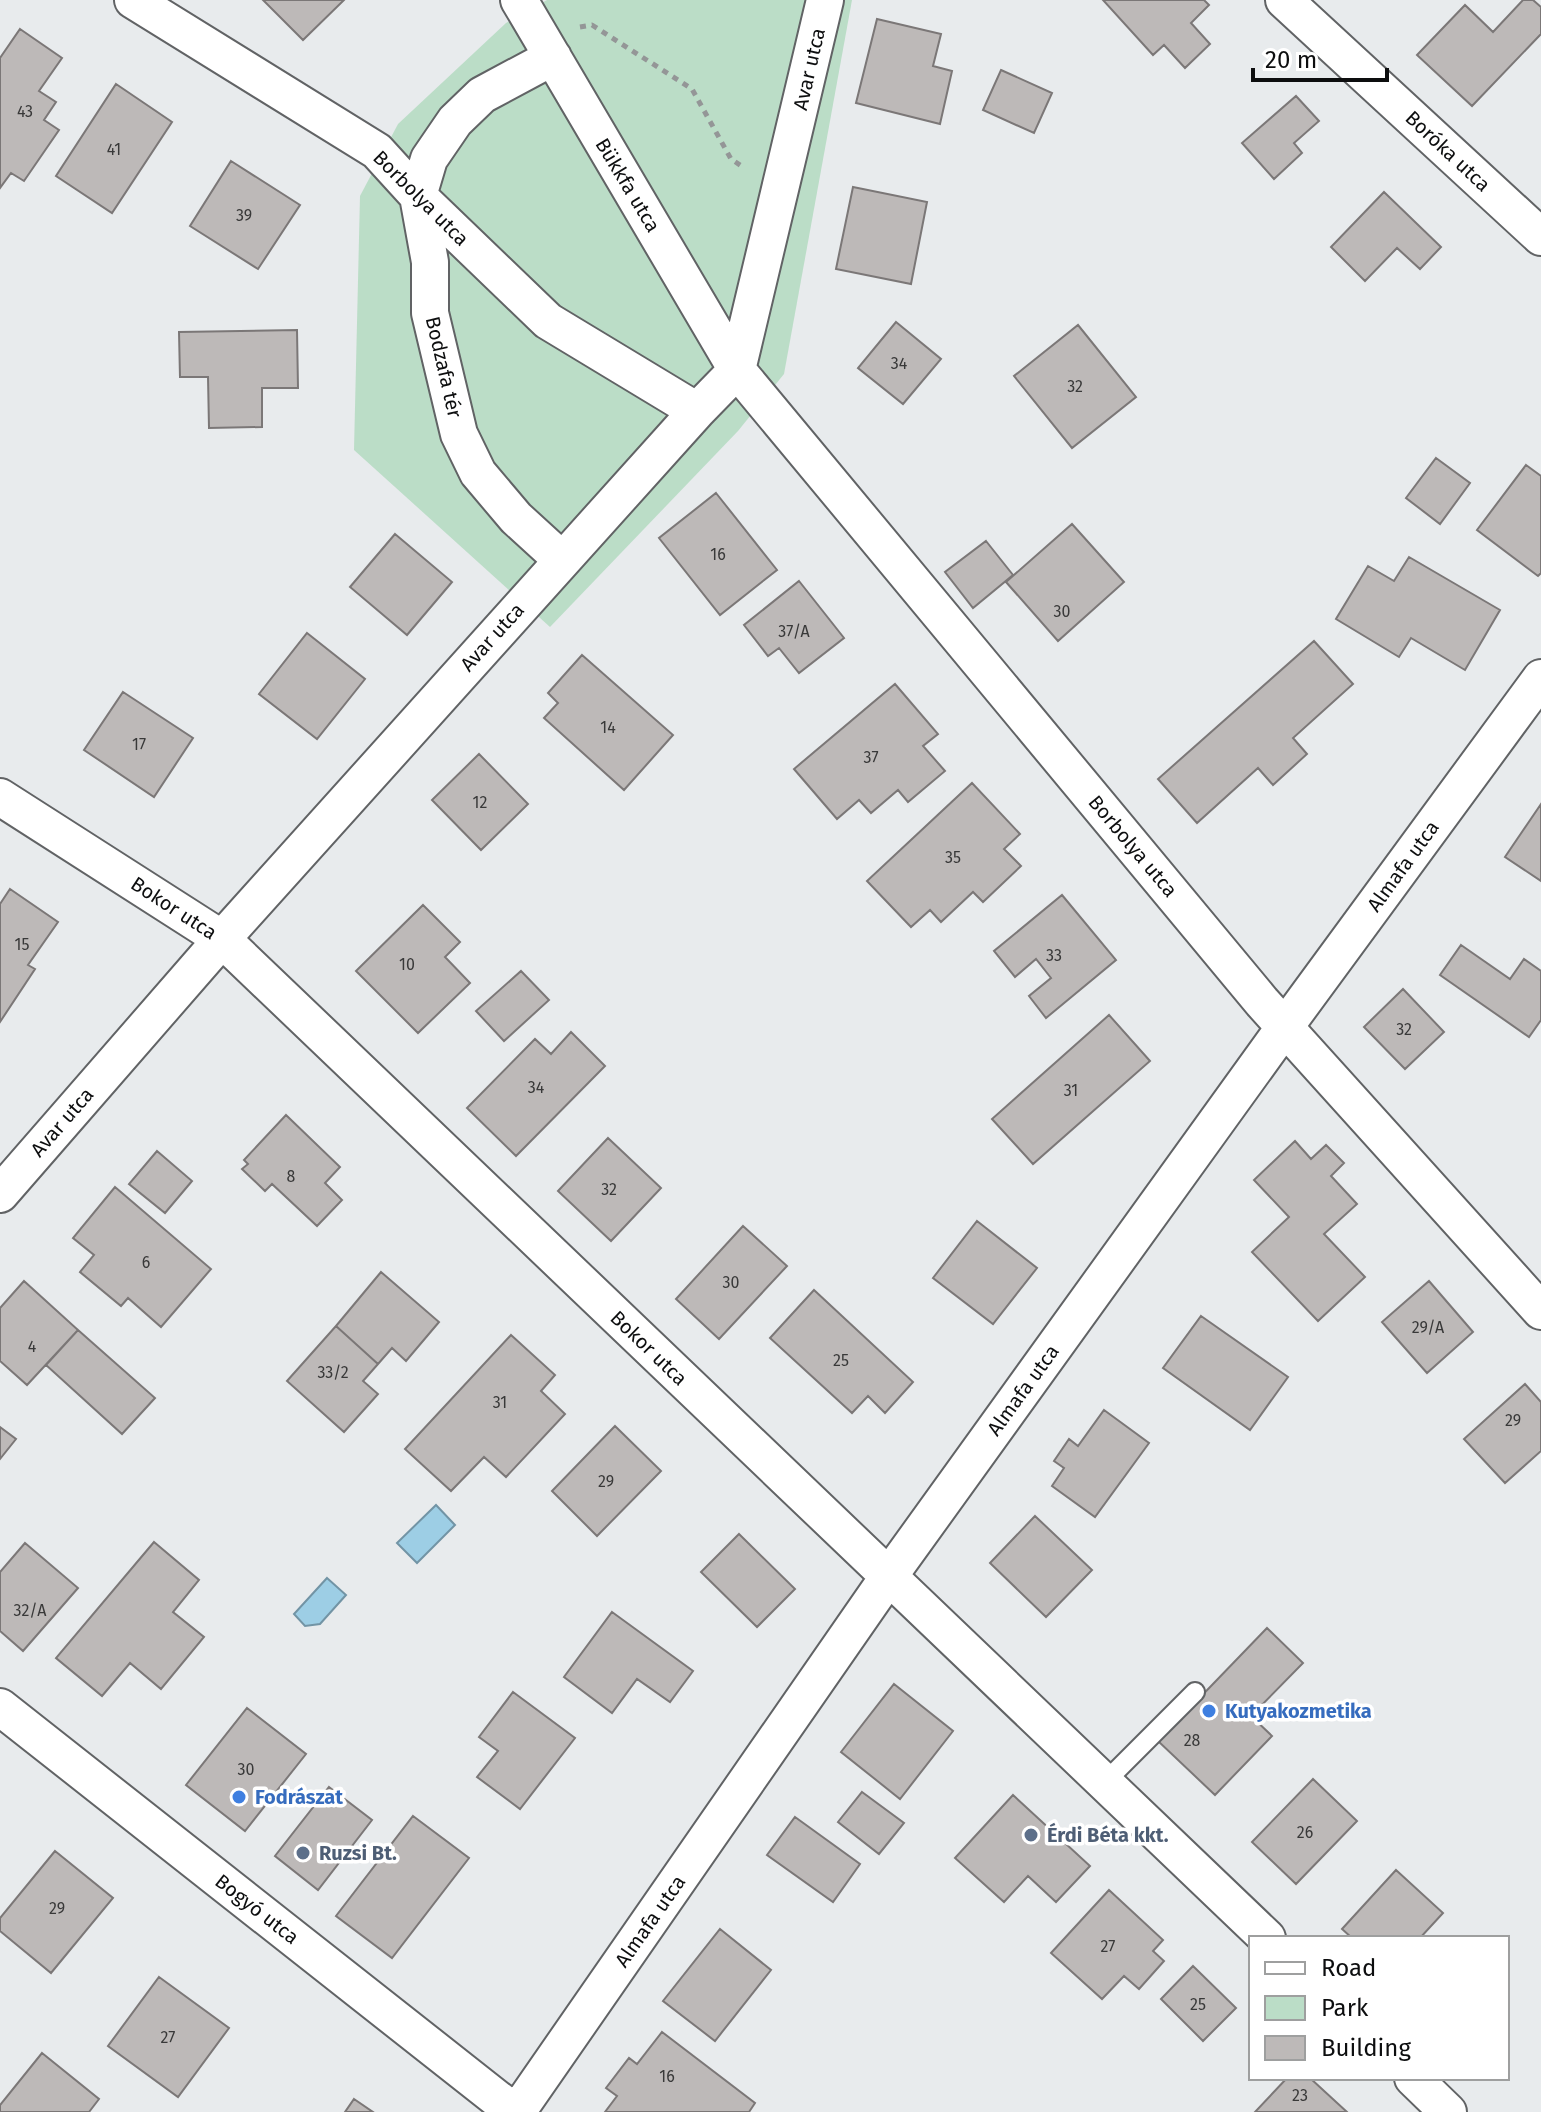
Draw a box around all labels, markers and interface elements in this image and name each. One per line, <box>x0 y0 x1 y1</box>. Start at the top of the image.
street label: Avar utca <box>788 26 830 112</box>
scale bar <box>1253 32 1387 82</box>
text: 20 m <box>1265 46 1317 74</box>
house number: 43 <box>17 102 33 121</box>
street label: Boróka utca <box>1400 106 1496 196</box>
street label: Bükkfa utca <box>591 134 665 236</box>
house number: 41 <box>107 140 121 159</box>
street label: Borbolya utca <box>368 145 474 251</box>
house number: 39 <box>236 206 252 225</box>
street label: Bodzafa tér <box>421 314 467 420</box>
house number: 34 <box>891 354 908 373</box>
house number: 32 <box>1067 377 1083 396</box>
house number: 16 <box>710 545 726 564</box>
street label: Avar utca <box>455 598 529 676</box>
house number: 30 <box>1054 602 1071 621</box>
house number: 37/A <box>778 622 811 641</box>
house number: 14 <box>600 718 616 737</box>
house number: 17 <box>132 735 146 754</box>
house number: 37 <box>863 748 879 767</box>
street label: Borbolya utca <box>1084 790 1182 902</box>
house number: 12 <box>473 793 487 812</box>
street label: Almafa utca <box>1362 816 1444 916</box>
house number: 35 <box>945 848 961 867</box>
street label: Bokor utca <box>127 871 221 945</box>
house number: 15 <box>15 935 29 954</box>
house number: 33 <box>1046 946 1062 965</box>
house number: 10 <box>399 955 415 974</box>
house number: 32 <box>1396 1020 1412 1039</box>
house number: 34 <box>528 1078 545 1097</box>
house number: 31 <box>1064 1081 1078 1100</box>
street label: Avar utca <box>25 1083 99 1161</box>
house number: 8 <box>287 1167 296 1186</box>
house number: 32 <box>601 1180 617 1199</box>
house number: 6 <box>142 1253 150 1272</box>
house number: 30 <box>723 1273 740 1292</box>
street label: Bokor utca <box>606 1306 692 1390</box>
house number: 29/A <box>1412 1318 1445 1337</box>
house number: 4 <box>28 1337 37 1356</box>
street label: Almafa utca <box>982 1340 1064 1440</box>
house number: 25 <box>833 1351 849 1370</box>
house number: 33/2 <box>317 1363 349 1382</box>
house number: 31 <box>493 1393 507 1412</box>
house number: 29 <box>1505 1411 1521 1430</box>
house number: 29 <box>598 1472 614 1491</box>
house number: 32/A <box>14 1601 47 1620</box>
place label: Kutyakozmetika <box>1225 1699 1372 1723</box>
marker: Kutyakozmetika <box>1200 1702 1218 1720</box>
house number: 28 <box>1184 1731 1201 1750</box>
house number: 30 <box>238 1760 255 1779</box>
place label: Fodrászat <box>255 1785 343 1809</box>
marker: Fodrászat <box>230 1788 248 1806</box>
place label: Érdi Béta kkt. <box>1047 1822 1169 1847</box>
house number: 26 <box>1297 1823 1313 1842</box>
marker: Érdi Béta kkt. <box>1022 1826 1040 1844</box>
place label: Ruzsi Bt. <box>319 1841 397 1865</box>
marker: Ruzsi Bt. <box>294 1844 312 1862</box>
street label: Bogyó utca <box>210 1869 304 1949</box>
street label: Almafa utca <box>610 1870 690 1972</box>
house number: 29 <box>49 1899 65 1918</box>
legend <box>1249 1936 1509 2080</box>
house number: 27 <box>1101 1937 1115 1956</box>
text: Road <box>1321 1954 1376 1982</box>
text: Park <box>1321 1994 1369 2022</box>
house number: 25 <box>1190 1995 1206 2014</box>
house number: 27 <box>161 2028 175 2047</box>
text: Building <box>1321 2034 1411 2062</box>
house number: 16 <box>659 2067 675 2086</box>
house number: 23 <box>1292 2086 1308 2105</box>

